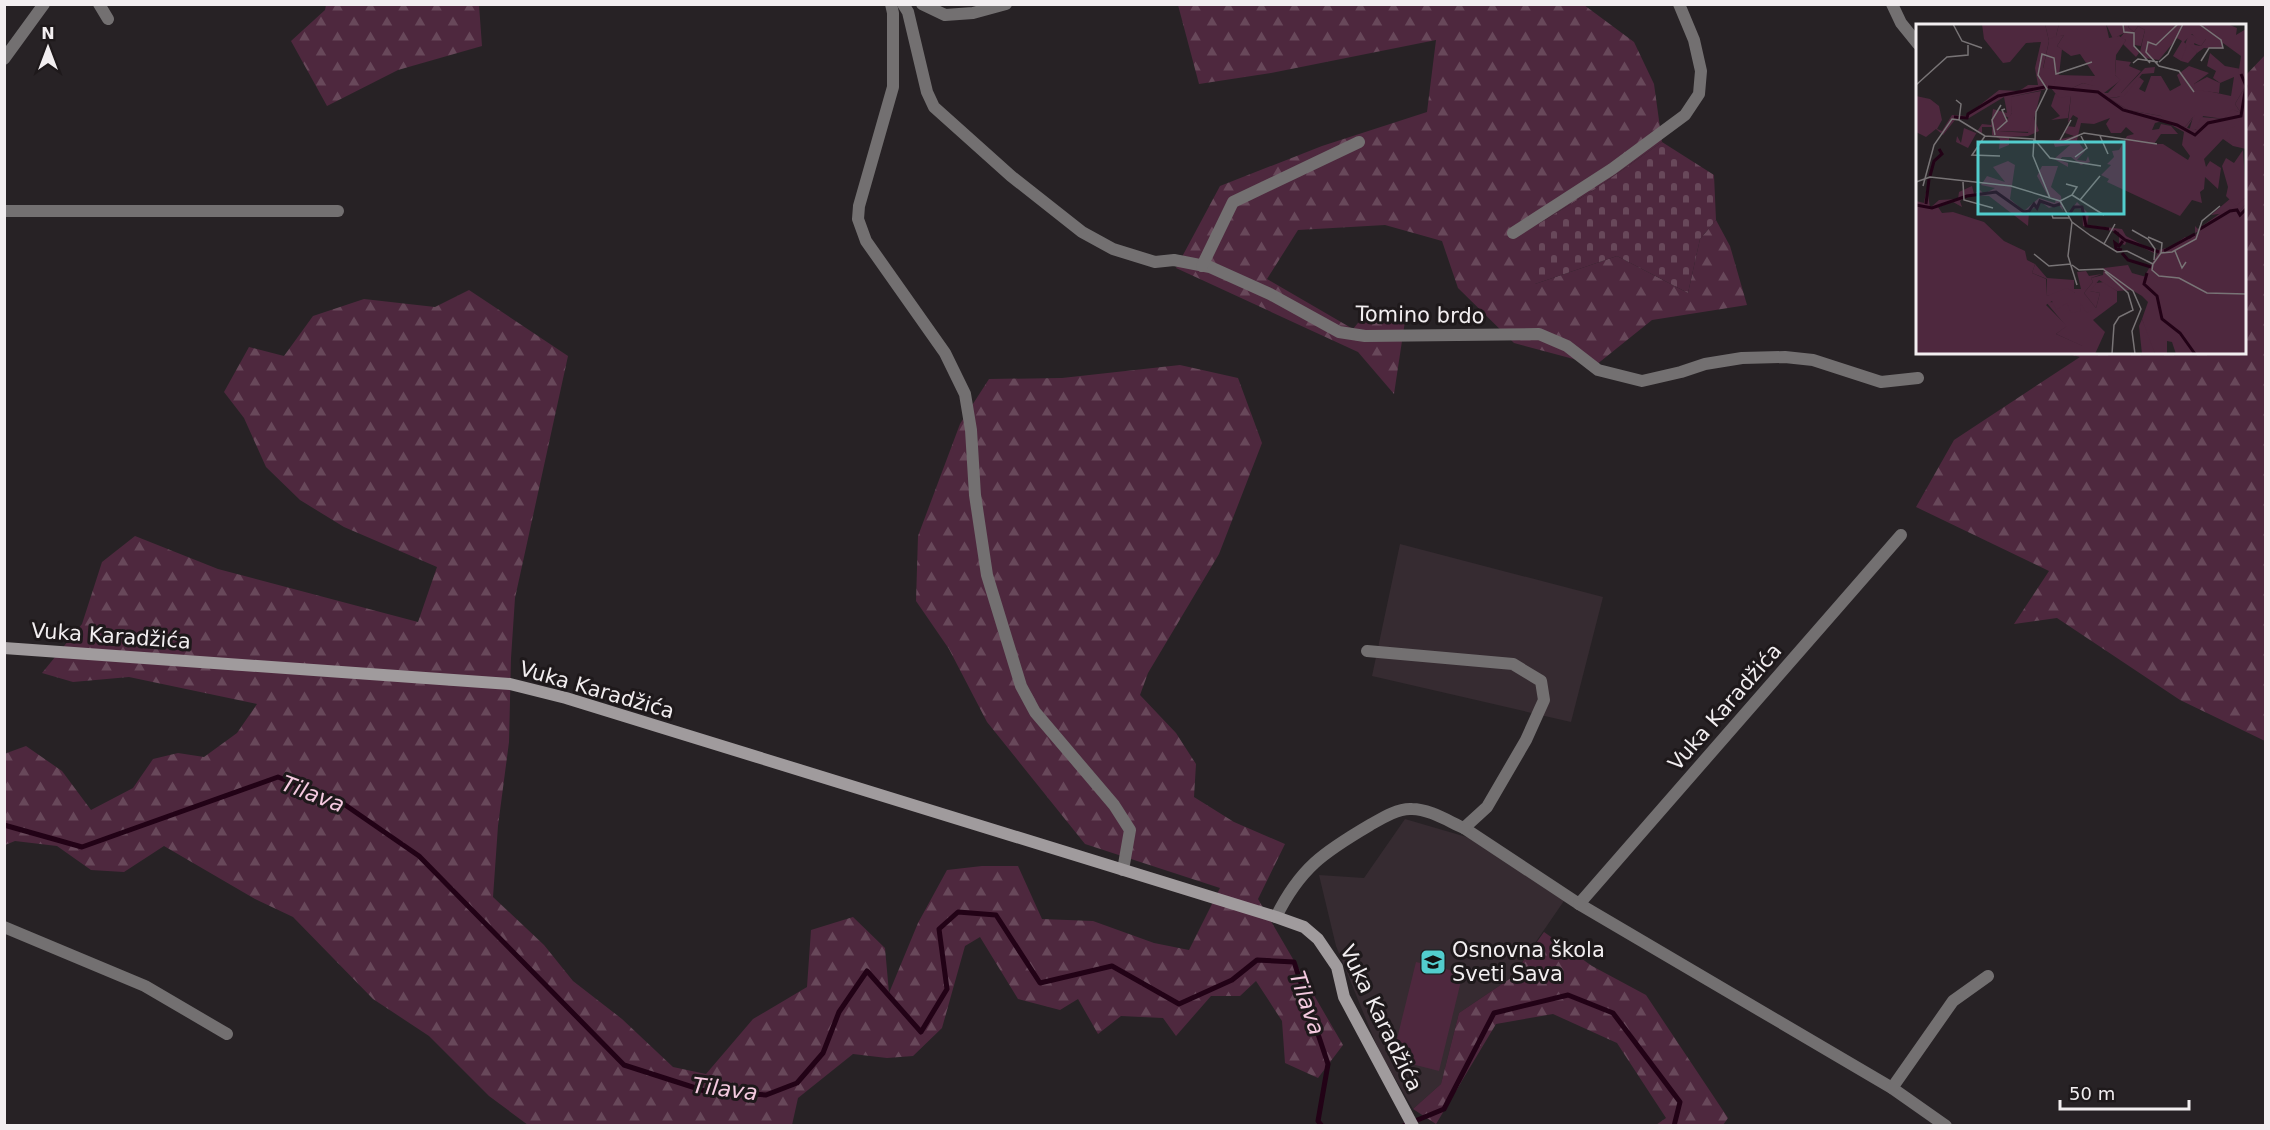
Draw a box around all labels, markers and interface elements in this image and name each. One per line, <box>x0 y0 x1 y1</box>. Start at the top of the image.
north arrow <box>18 18 78 78</box>
text: N <box>41 24 55 43</box>
inset map <box>1916 24 2246 354</box>
street label: Tomino brdo <box>1354 302 1485 328</box>
street label: Vuka Karadžića <box>30 618 192 654</box>
street label: Vuka Karadžića <box>1663 639 1787 775</box>
street label: Vuka Karadžića <box>517 656 677 724</box>
water label: Tilava <box>278 771 348 817</box>
place label: Osnovna škola Sveti Sava <box>1452 938 1605 986</box>
street label: Vuka Karadžića <box>1335 941 1427 1095</box>
school or university icon: Osnovna škola Sveti Sava <box>1418 947 1448 977</box>
water label: Tilava <box>1284 968 1330 1038</box>
water label: Tilava <box>691 1073 759 1105</box>
scale bar <box>2060 1073 2189 1111</box>
text: 50 m <box>2069 1083 2115 1104</box>

